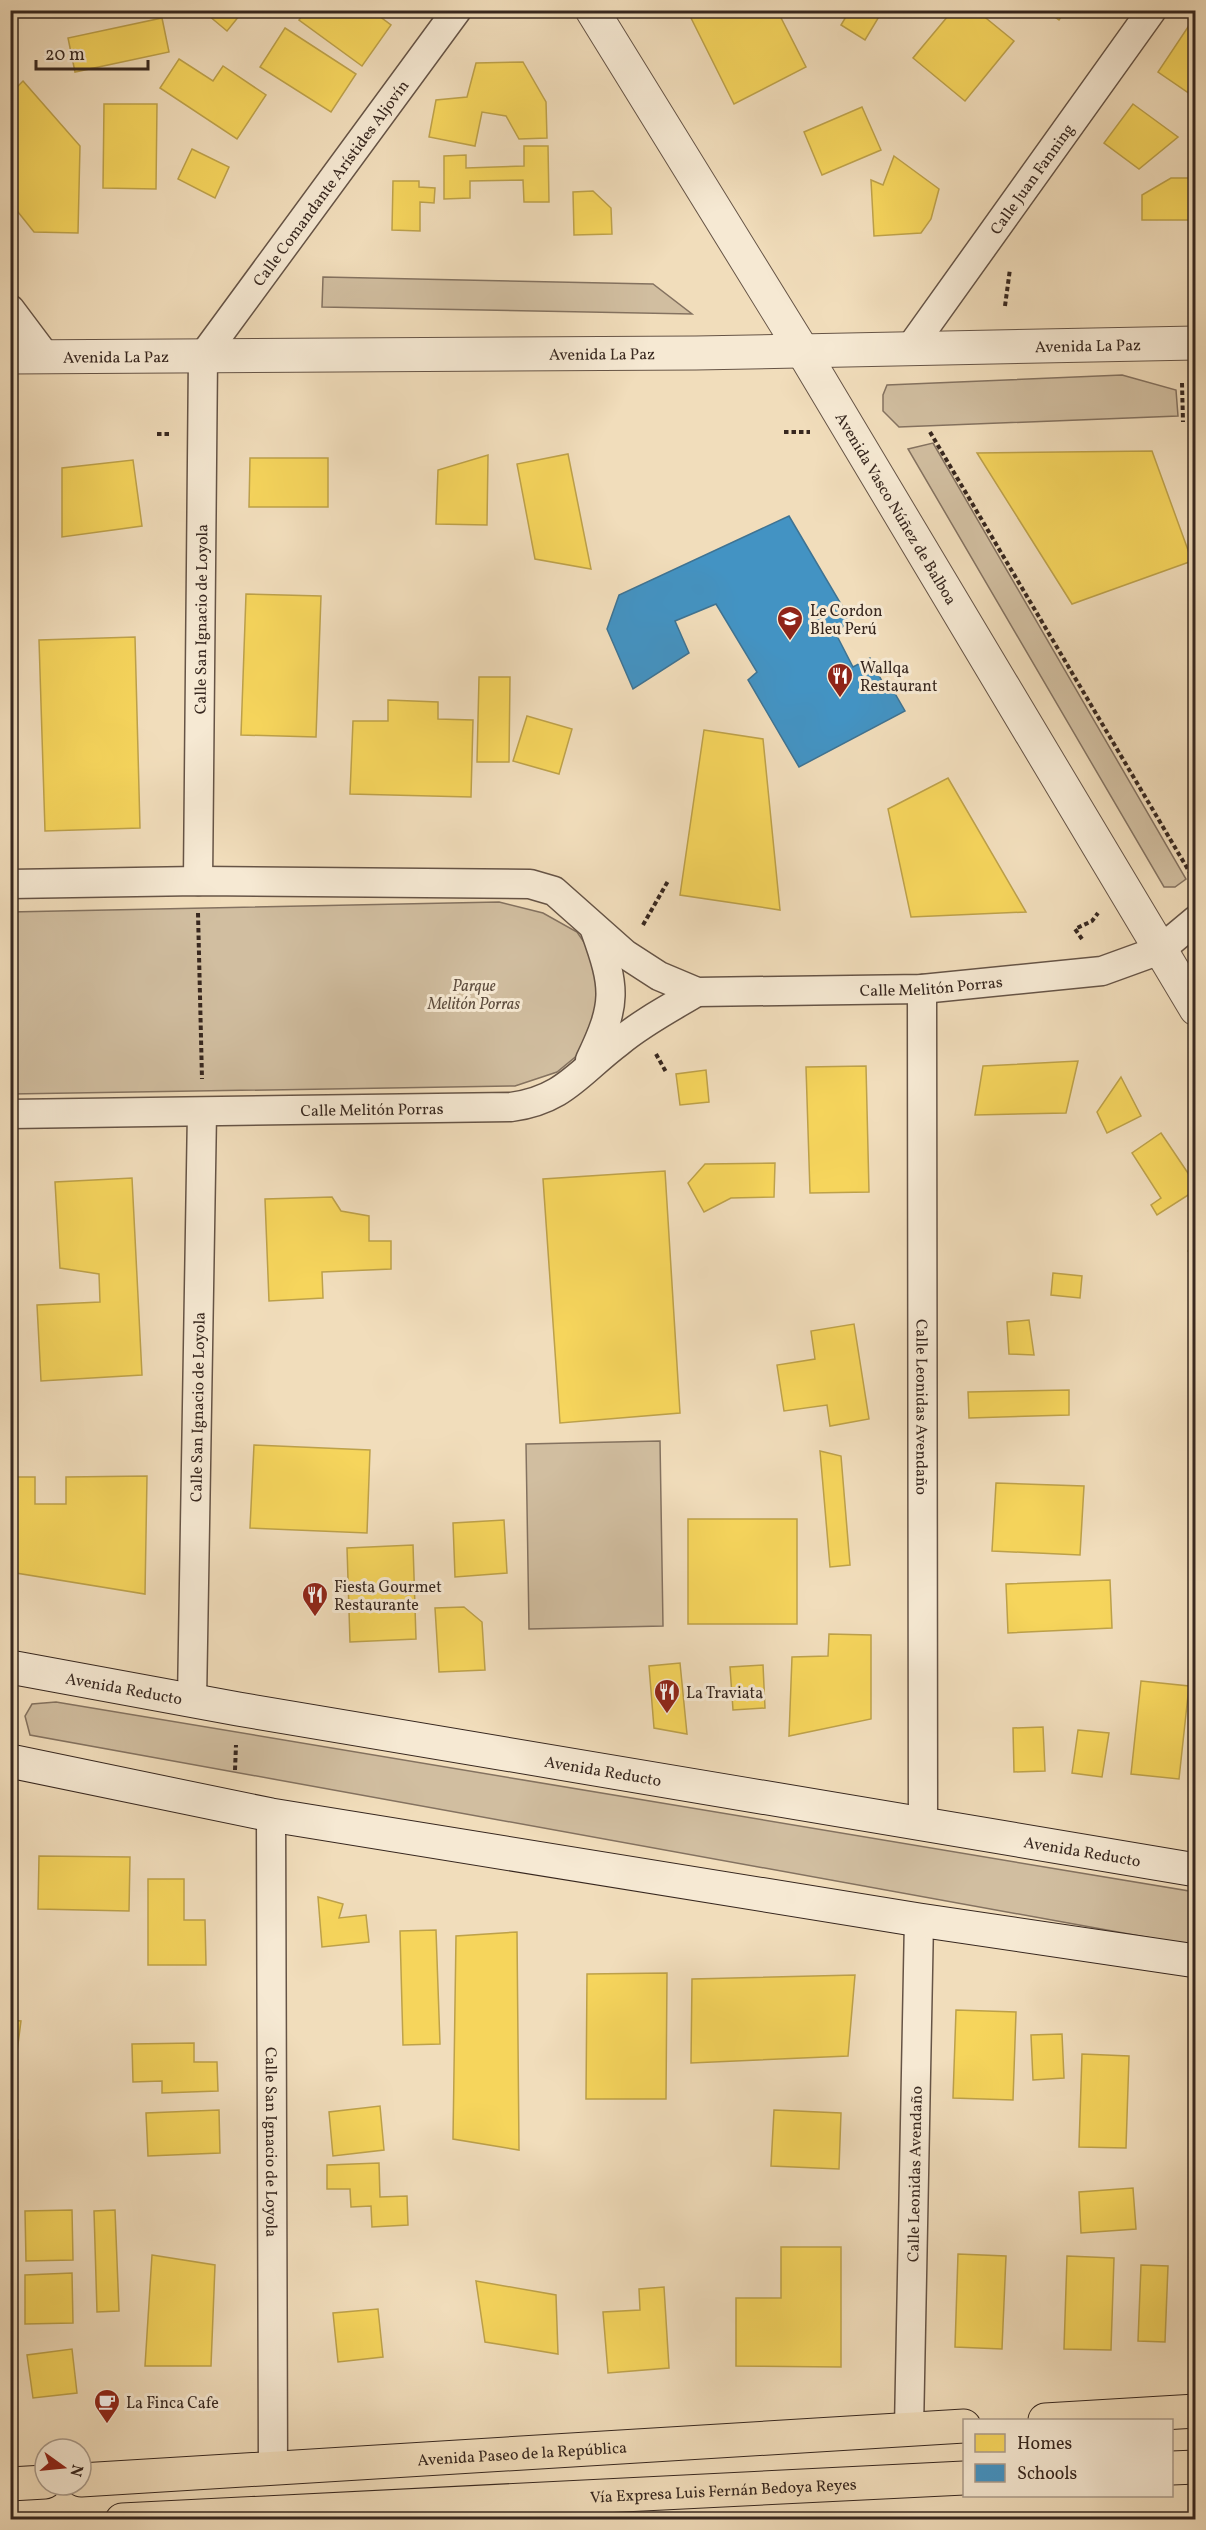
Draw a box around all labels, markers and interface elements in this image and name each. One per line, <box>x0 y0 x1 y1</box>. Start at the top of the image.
scale bar <box>36 33 148 71</box>
text: 20 m <box>45 43 85 68</box>
street label: Calle Comandante Arístides Aljovín <box>249 76 415 292</box>
street label: Calle Juan Fanning <box>986 120 1080 240</box>
street label: Avenida La Paz <box>1035 335 1141 359</box>
street label: Avenida La Paz <box>549 344 655 367</box>
street label: Avenida La Paz <box>63 347 169 370</box>
street label: Avenida Vasco Núñez de Balboa <box>829 409 961 610</box>
street label: Calle San Ignacio de Loyola <box>191 524 214 714</box>
place label: Le Cordon Bleu Perú <box>810 601 883 641</box>
school or university icon: Le Cordon Bleu Perú <box>775 604 805 642</box>
place label: Wallqa Restaurant <box>860 658 938 698</box>
restaurant icon: Wallqa Restaurant <box>825 661 855 699</box>
street label: Calle Melitón Porras <box>860 972 1004 1003</box>
park label: Parque Melitón Porras <box>427 976 520 1016</box>
street label: Calle Melitón Porras <box>300 1099 444 1123</box>
street label: Calle San Ignacio de Loyola <box>186 1312 212 1502</box>
street label: Calle Leonidas Avendaño <box>909 1319 932 1495</box>
place label: Fiesta Gourmet Restaurante <box>334 1577 442 1617</box>
restaurant icon: Fiesta Gourmet Restaurante <box>300 1580 330 1618</box>
street label: Avenida Reducto <box>64 1668 184 1712</box>
restaurant icon: La Traviata <box>652 1677 682 1715</box>
place label: La Traviata <box>686 1683 763 1705</box>
street label: Avenida Reducto <box>543 1752 663 1793</box>
street label: Avenida Reducto <box>1022 1832 1142 1874</box>
street label: Calle San Ignacio de Loyola <box>259 2047 281 2237</box>
street label: Calle Leonidas Avendaño <box>903 2086 929 2262</box>
cafe icon: La Finca Cafe <box>92 2387 122 2425</box>
place label: La Finca Cafe <box>126 2393 219 2415</box>
legend <box>963 2419 1173 2497</box>
text: Homes <box>1017 2432 1072 2457</box>
north arrow <box>33 2437 93 2497</box>
street label: Avenida Paseo de la República <box>417 2438 628 2472</box>
text: N <box>63 2462 88 2479</box>
text: Schools <box>1017 2462 1077 2487</box>
street label: Vía Expresa Luis Fernán Bedoya Reyes <box>589 2474 857 2510</box>

